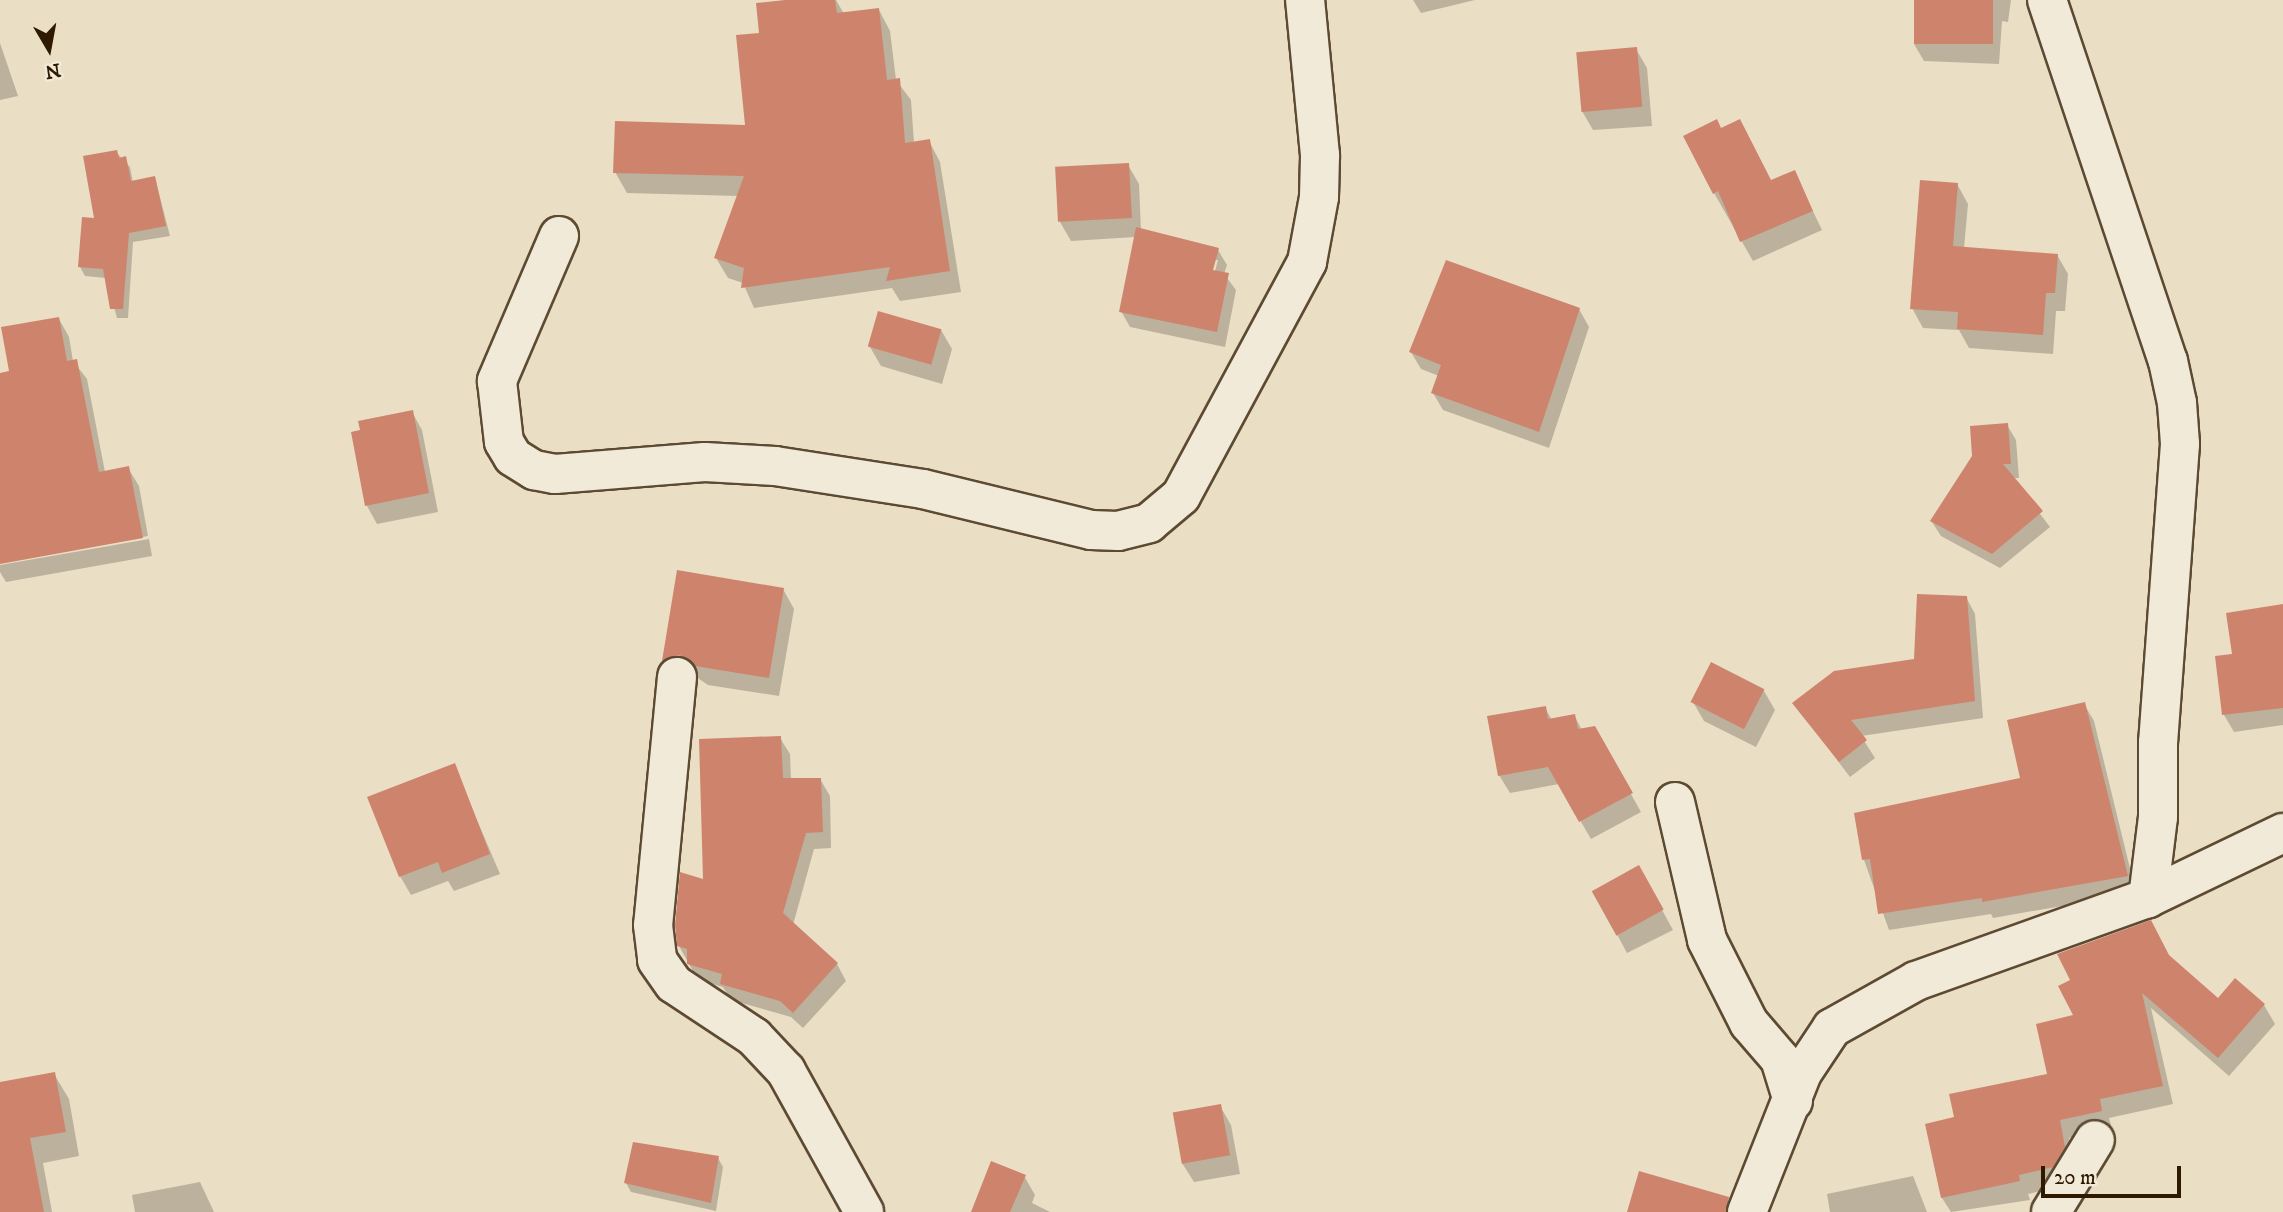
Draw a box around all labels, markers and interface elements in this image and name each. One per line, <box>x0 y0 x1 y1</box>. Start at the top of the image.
north arrow <box>14 14 84 84</box>
text: N <box>43 57 62 83</box>
scale bar <box>2045 1152 2185 1196</box>
text: 20 m <box>2054 1165 2096 1191</box>

